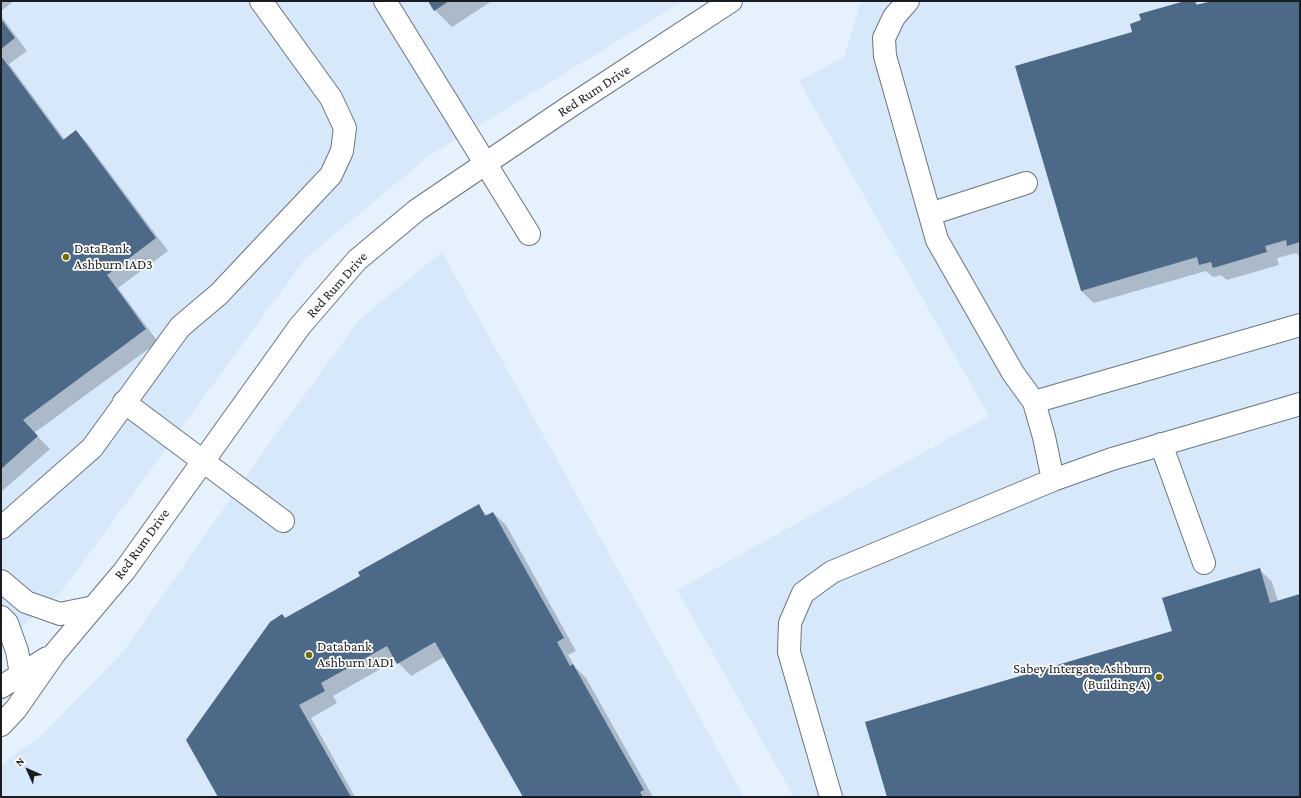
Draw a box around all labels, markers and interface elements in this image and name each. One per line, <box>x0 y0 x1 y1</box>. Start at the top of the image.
street label: Red Rum Drive <box>555 61 633 121</box>
place label: DataBank Ashburn IAD3 <box>74 241 153 274</box>
street label: Red Rum Drive <box>303 249 371 321</box>
marker: DataBank Ashburn IAD3 <box>61 252 71 262</box>
street label: Red Rum Drive <box>111 505 173 583</box>
place label: Databank Ashburn IAD1 <box>317 639 394 672</box>
marker: Databank Ashburn IAD1 <box>304 650 314 660</box>
place label: Sabey Intergate.Ashburn (Building A) <box>1013 661 1151 694</box>
marker: Sabey Intergate.Ashburn (Building A) <box>1154 672 1164 682</box>
north arrow <box>8 750 48 790</box>
text: N <box>13 755 26 768</box>

